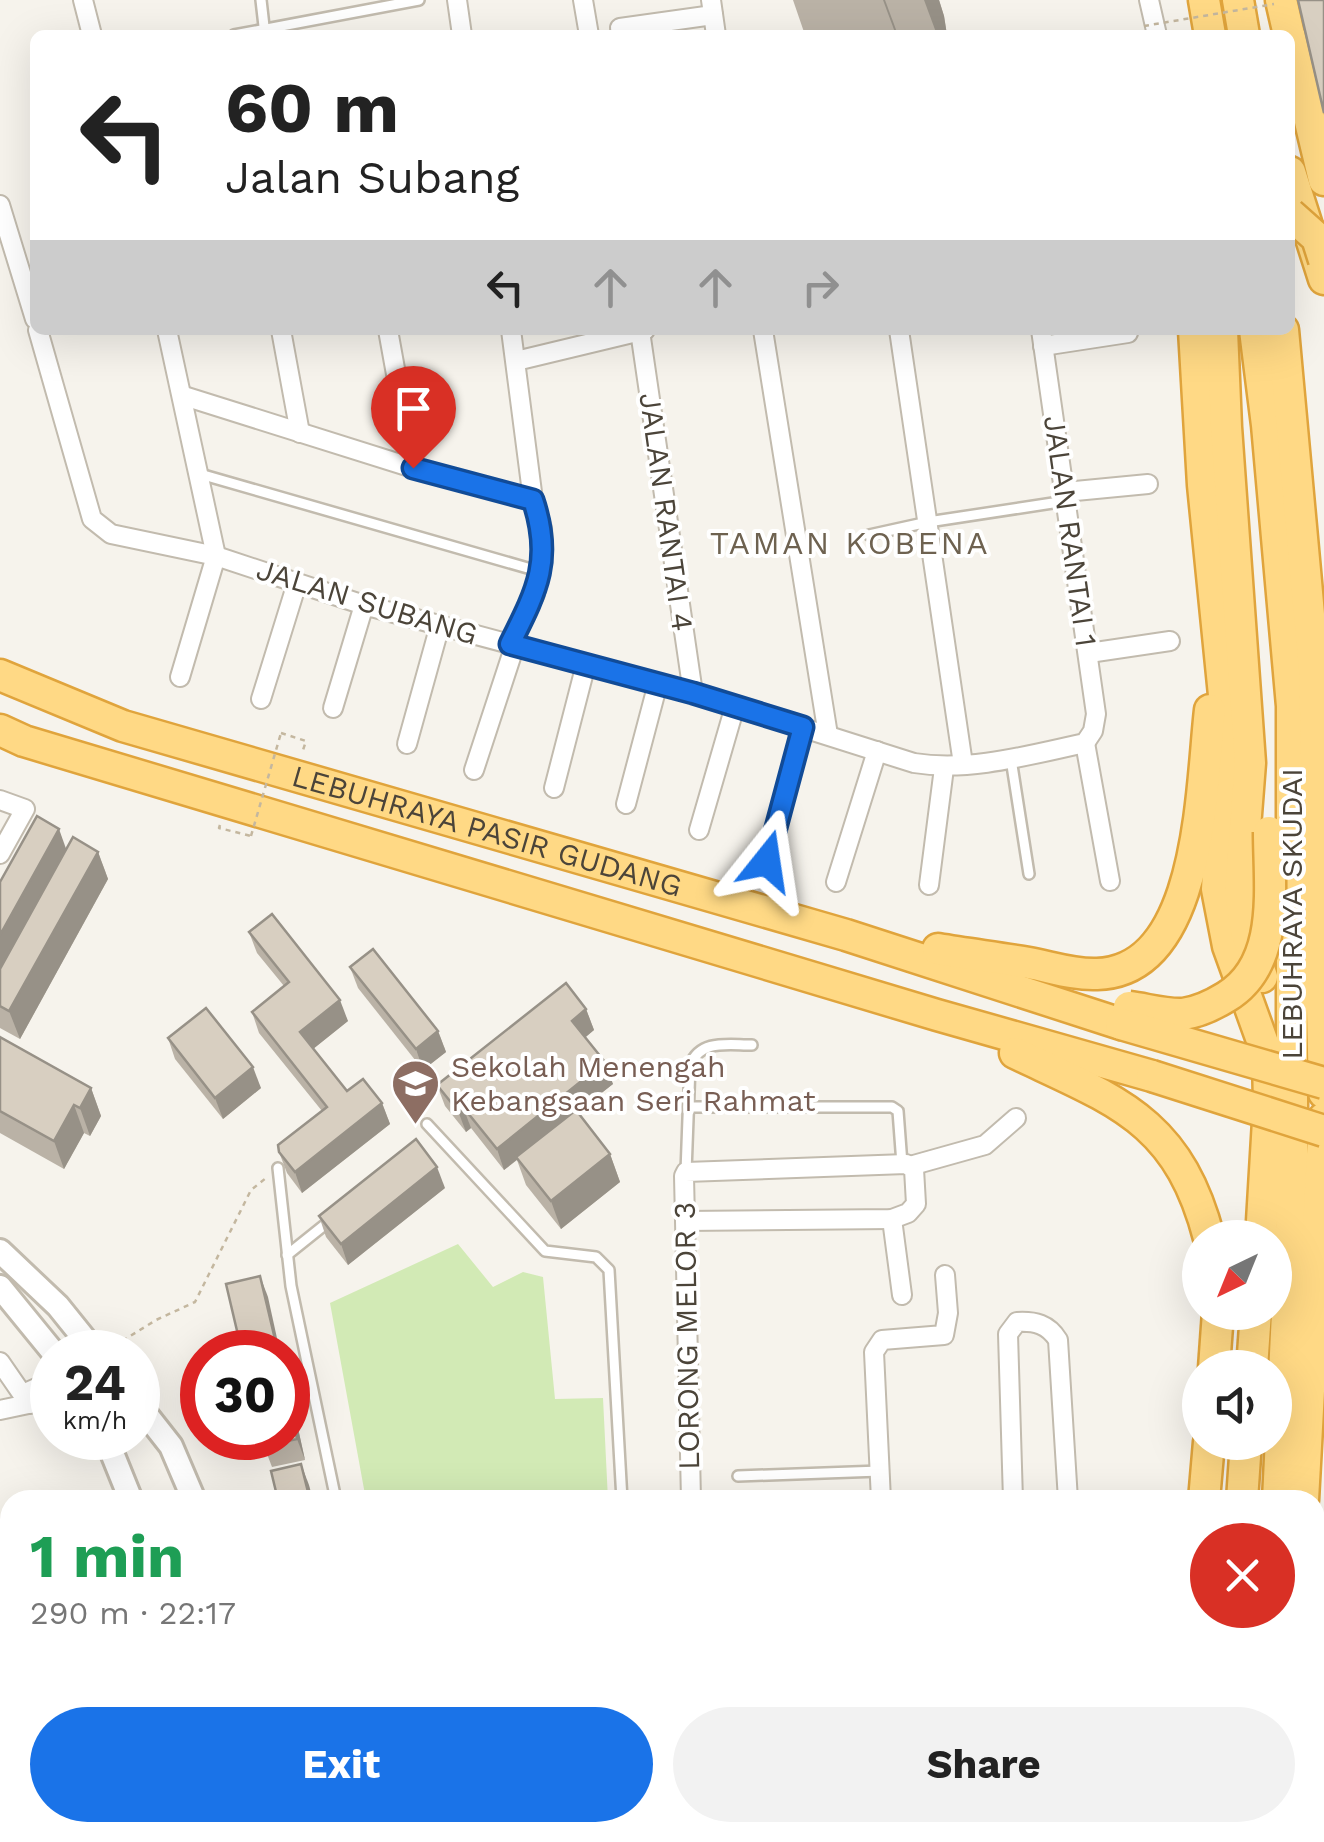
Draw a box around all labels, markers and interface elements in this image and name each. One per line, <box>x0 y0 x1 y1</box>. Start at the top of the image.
text: 60 m <box>225 67 399 149</box>
icon: left <box>60 70 190 200</box>
text: Jalan Subang <box>225 151 519 204</box>
icon: left <box>478 260 533 315</box>
icon: ahead <box>583 260 638 315</box>
icon: ahead <box>688 260 743 315</box>
icon: right <box>793 260 848 315</box>
pin <box>371 366 456 469</box>
icon: arrive <box>386 381 441 436</box>
street label: JALAN RANTAI 4 <box>632 390 701 633</box>
street label: JALAN RANTAI 1 <box>1037 413 1104 649</box>
district label: TAMAN KOBENA <box>710 524 990 562</box>
street label: JALAN SUBANG <box>252 551 482 652</box>
street label: LEBUHRAYA PASIR GUDANG <box>288 758 686 904</box>
street label: LEBUHRAYA SKUDAI <box>1274 768 1309 1060</box>
position arrow <box>715 809 819 913</box>
place label: Sekolah Menengah Kebangsaan Seri Rahmat <box>451 1049 816 1118</box>
school or university icon: Sekolah Menengah Kebangsaan Seri Rahmat <box>390 1058 442 1126</box>
street label: LORONG MELOR 3 <box>667 1202 706 1470</box>
north arrow <box>1182 1220 1292 1330</box>
map controls <box>1182 1220 1292 1460</box>
speed limit sign: 30 <box>180 1330 310 1460</box>
button: sound <box>1182 1350 1292 1460</box>
text: 24 <box>64 1353 126 1412</box>
text: km/h <box>63 1406 127 1435</box>
text: 1 min <box>30 1521 184 1592</box>
button: close <box>1190 1523 1295 1628</box>
text: 290 m · 22:17 <box>30 1594 236 1632</box>
button: Exit <box>30 1707 653 1822</box>
button: Share <box>673 1707 1295 1822</box>

